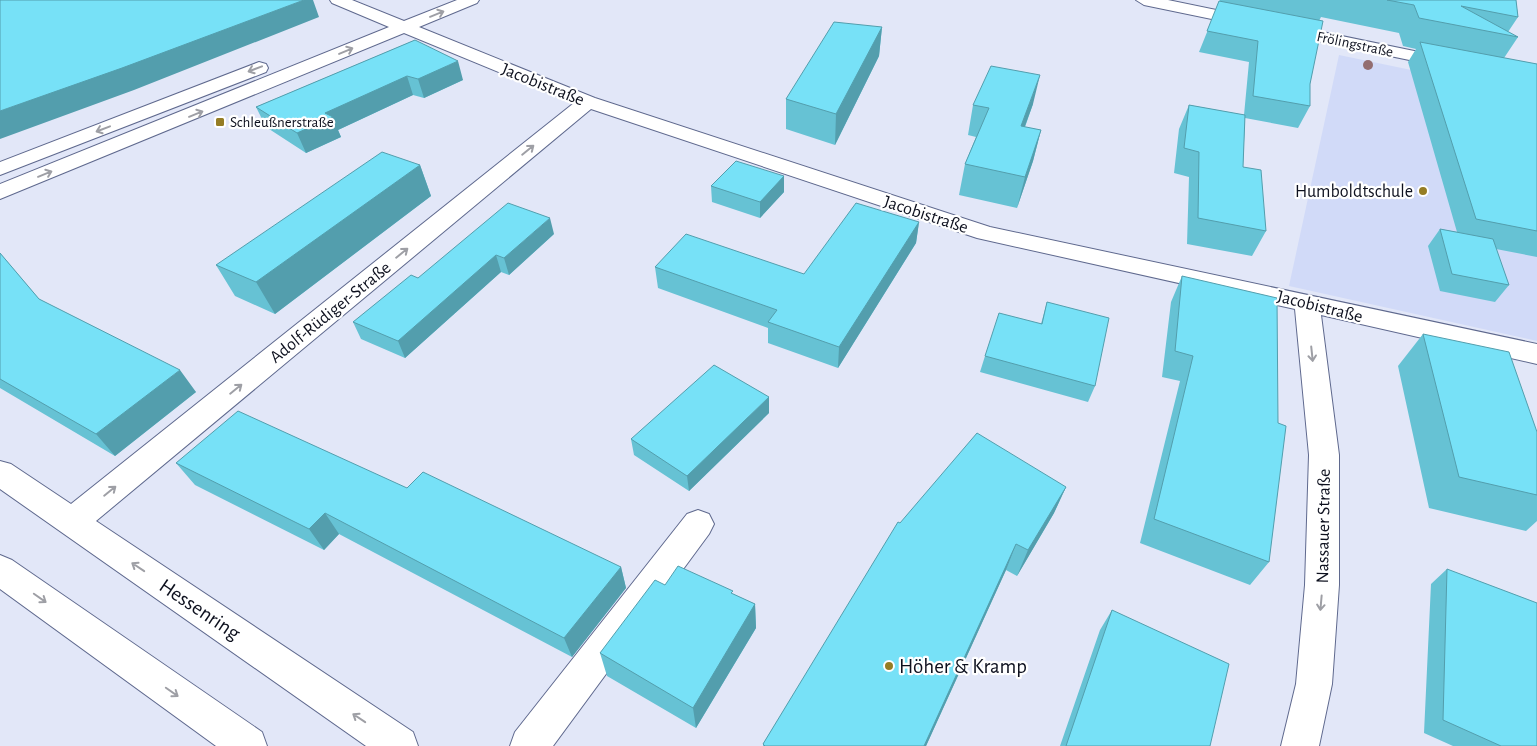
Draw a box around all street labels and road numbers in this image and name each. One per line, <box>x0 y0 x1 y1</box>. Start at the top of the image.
street label: Frölingstraße <box>1315 29 1395 60</box>
street label: Jacobistraße <box>499 60 587 110</box>
street label: Jacobistraße <box>881 193 970 237</box>
street label: Adolf-Rüdiger-Straße <box>267 259 395 367</box>
street label: Jacobistraße <box>1275 288 1364 326</box>
street label: Nassauer Straße <box>1314 469 1334 583</box>
street label: Hessenring <box>156 575 245 644</box>

